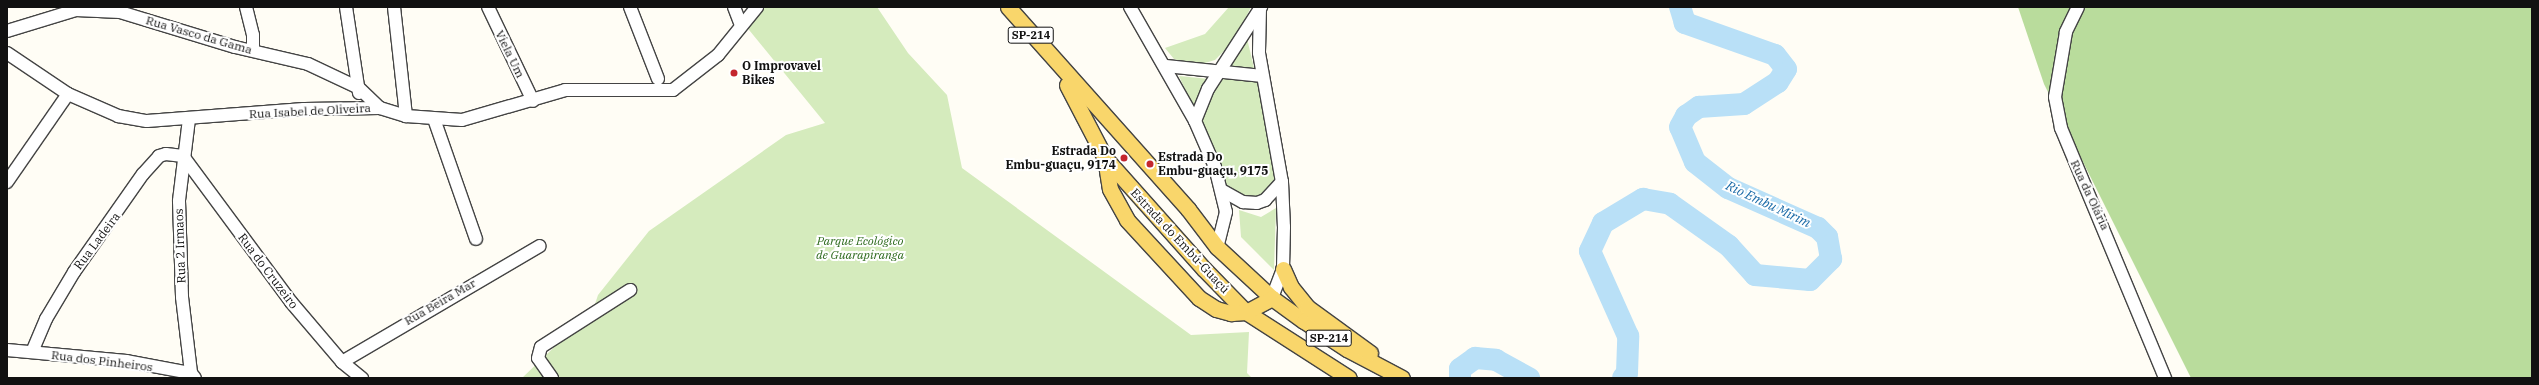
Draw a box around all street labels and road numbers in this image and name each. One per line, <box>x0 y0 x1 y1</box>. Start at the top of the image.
street label: Rua Vasco da Gama <box>144 13 254 57</box>
road number: SP-214 <box>1007 26 1055 44</box>
street label: Viela Um <box>492 28 528 80</box>
street label: Rua Isabel de Oliveira <box>249 101 371 121</box>
street label: Rua da Olária <box>2067 158 2113 232</box>
street label: Estrada do Embú-Guaçú <box>1128 186 1232 296</box>
street label: Rua 2 Irmaos <box>171 208 189 284</box>
street label: Rua Ladeira <box>71 210 123 272</box>
street label: Rua do Cruzeiro <box>235 231 301 311</box>
street label: Rua Beira Mar <box>402 276 478 328</box>
road number: SP-214 <box>1305 329 1353 347</box>
street label: Rua dos Pinheiros <box>50 348 154 374</box>

